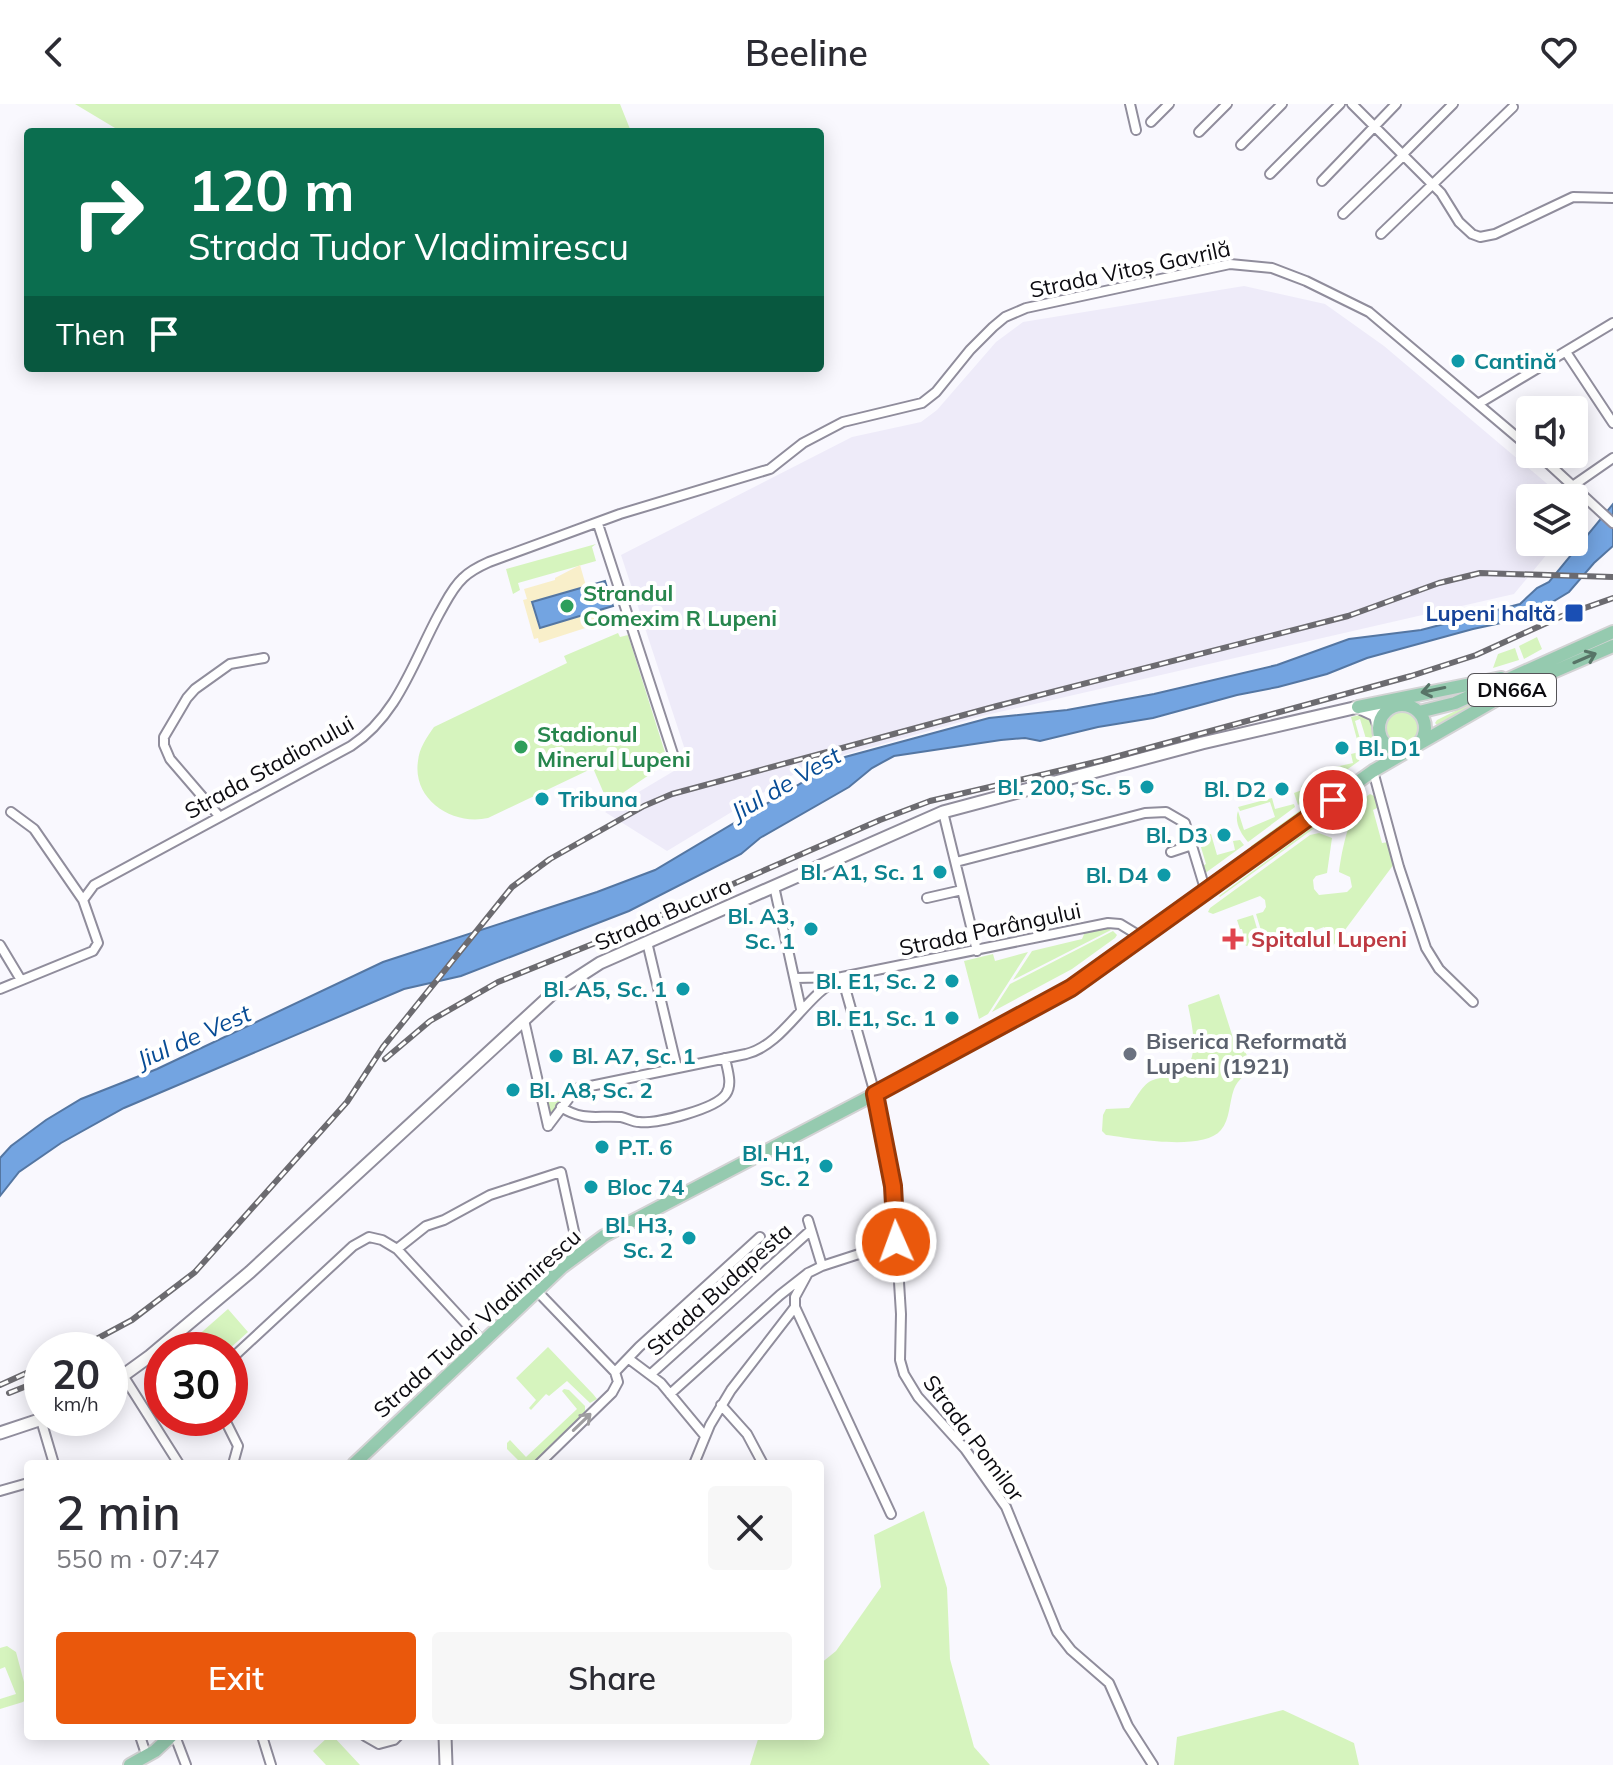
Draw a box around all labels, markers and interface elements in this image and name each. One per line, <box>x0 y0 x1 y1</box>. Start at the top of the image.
icon: back <box>32 30 76 74</box>
text: Beeline <box>745 30 868 75</box>
icon: heart <box>1537 30 1581 74</box>
text: 120 m <box>188 155 355 225</box>
icon: right <box>56 160 160 264</box>
text: Strada Tudor Vladimirescu <box>188 224 629 269</box>
street label: Strada Vitoș Gavrilă <box>1027 234 1233 304</box>
icon: arrive <box>142 312 186 356</box>
text: Then <box>56 315 126 353</box>
place label: Cantină <box>1474 347 1557 375</box>
marker: Cantină <box>1449 352 1467 370</box>
map controls <box>1516 396 1588 556</box>
button: sound <box>1516 396 1588 468</box>
button: layers <box>1516 484 1588 556</box>
place label: Strandul Comexim R Lupeni <box>583 579 777 632</box>
marker: Strandul Comexim R Lupeni <box>558 597 576 615</box>
place label: Lupeni haltă <box>1425 599 1556 627</box>
marker: Lupeni haltă <box>1563 602 1585 624</box>
one-way arrow <box>1572 649 1597 664</box>
road number: DN66A <box>1468 674 1556 706</box>
one-way arrow <box>1420 683 1446 698</box>
street label: Strada Stadionului <box>180 709 358 825</box>
place label: Stadionul Minerul Lupeni <box>537 720 691 773</box>
place label: Bl. D1 <box>1358 734 1420 762</box>
marker: Stadionul Minerul Lupeni <box>512 738 530 756</box>
water label: Jiul de Vest <box>724 739 846 828</box>
marker: Bl. D1 <box>1333 739 1351 757</box>
pin <box>1299 766 1367 834</box>
place label: Bl. 200, Sc. 5 <box>997 773 1131 801</box>
place label: Bl. D2 <box>1204 775 1266 803</box>
marker: Bl. 200, Sc. 5 <box>1138 778 1156 796</box>
icon: arrive <box>1311 778 1355 822</box>
marker: Bl. D2 <box>1273 780 1291 798</box>
place label: Tribuna <box>558 785 638 813</box>
marker: Tribuna <box>533 790 551 808</box>
place label: Bl. D3 <box>1146 821 1208 849</box>
marker: Bl. D3 <box>1215 826 1233 844</box>
place label: Bl. A1, Sc. 1 <box>800 858 924 886</box>
place label: Bl. D4 <box>1086 861 1148 889</box>
marker: Bl. A1, Sc. 1 <box>931 863 949 881</box>
marker: Bl. D4 <box>1155 866 1173 884</box>
street label: Strada Bucura <box>590 871 736 957</box>
street label: Strada Parângului <box>897 896 1083 962</box>
place label: Bl. A3, Sc. 1 <box>727 902 795 955</box>
marker: Bl. A3, Sc. 1 <box>802 920 820 938</box>
place label: Spitalul Lupeni <box>1251 925 1407 953</box>
marker: Spitalul Lupeni <box>1222 928 1244 950</box>
place label: Bl. E1, Sc. 2 <box>816 967 936 995</box>
marker: Bl. E1, Sc. 2 <box>943 972 961 990</box>
place label: Bl. A5, Sc. 1 <box>543 975 667 1003</box>
marker: Bl. A5, Sc. 1 <box>674 980 692 998</box>
water label: Jiul de Vest <box>130 997 256 1075</box>
place label: Bl. E1, Sc. 1 <box>816 1004 936 1032</box>
marker: Bl. E1, Sc. 1 <box>943 1009 961 1027</box>
place label: Biserica Reformată Lupeni (1921) <box>1146 1027 1347 1080</box>
place label: Bl. A7, Sc. 1 <box>572 1042 696 1070</box>
marker: Biserica Reformată Lupeni (1921) <box>1121 1045 1139 1063</box>
marker: Bl. A7, Sc. 1 <box>547 1047 565 1065</box>
place label: Bl. A8, Sc. 2 <box>529 1076 653 1104</box>
marker: Bl. A8, Sc. 2 <box>504 1081 522 1099</box>
place label: P.T. 6 <box>618 1133 672 1161</box>
marker: P.T. 6 <box>593 1138 611 1156</box>
place label: Bl. H1, Sc. 2 <box>742 1139 810 1192</box>
marker: Bl. H1, Sc. 2 <box>817 1157 835 1175</box>
place label: Bloc 74 <box>607 1173 684 1201</box>
marker: Bloc 74 <box>582 1178 600 1196</box>
position arrow <box>854 1200 938 1284</box>
place label: Bl. H3, Sc. 2 <box>605 1211 673 1264</box>
street label: Strada Budapesta <box>641 1217 797 1361</box>
street label: Strada Tudor Vladimirescu <box>367 1222 587 1424</box>
marker: Bl. H3, Sc. 2 <box>680 1229 698 1247</box>
speed limit sign: 30 <box>144 1332 248 1436</box>
text: 20 <box>52 1349 100 1399</box>
street label: Strada Pomilor <box>917 1369 1031 1507</box>
text: km/h <box>53 1391 99 1416</box>
one-way arrow <box>572 1413 592 1432</box>
text: 2 min <box>56 1482 181 1542</box>
button: close <box>708 1486 792 1570</box>
text: 550 m · 07:47 <box>56 1542 220 1575</box>
button: Exit <box>56 1632 416 1724</box>
button: Share <box>432 1632 792 1724</box>

